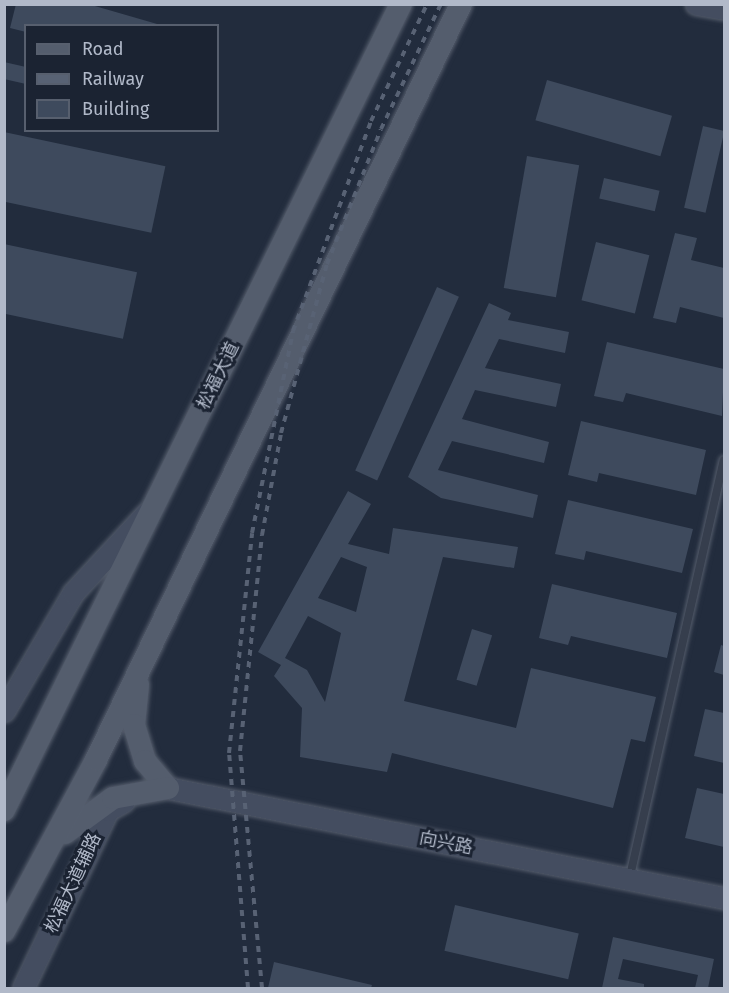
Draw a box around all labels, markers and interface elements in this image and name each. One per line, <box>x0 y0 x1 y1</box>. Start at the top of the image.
legend <box>24 24 219 132</box>
text: Road <box>82 38 124 60</box>
text: Railway <box>82 68 144 90</box>
text: Building <box>82 98 149 120</box>
street label: 松福大道 <box>193 339 243 413</box>
street label: 向兴路 <box>417 827 475 859</box>
street label: 松福大道辅路 <box>40 829 106 937</box>

